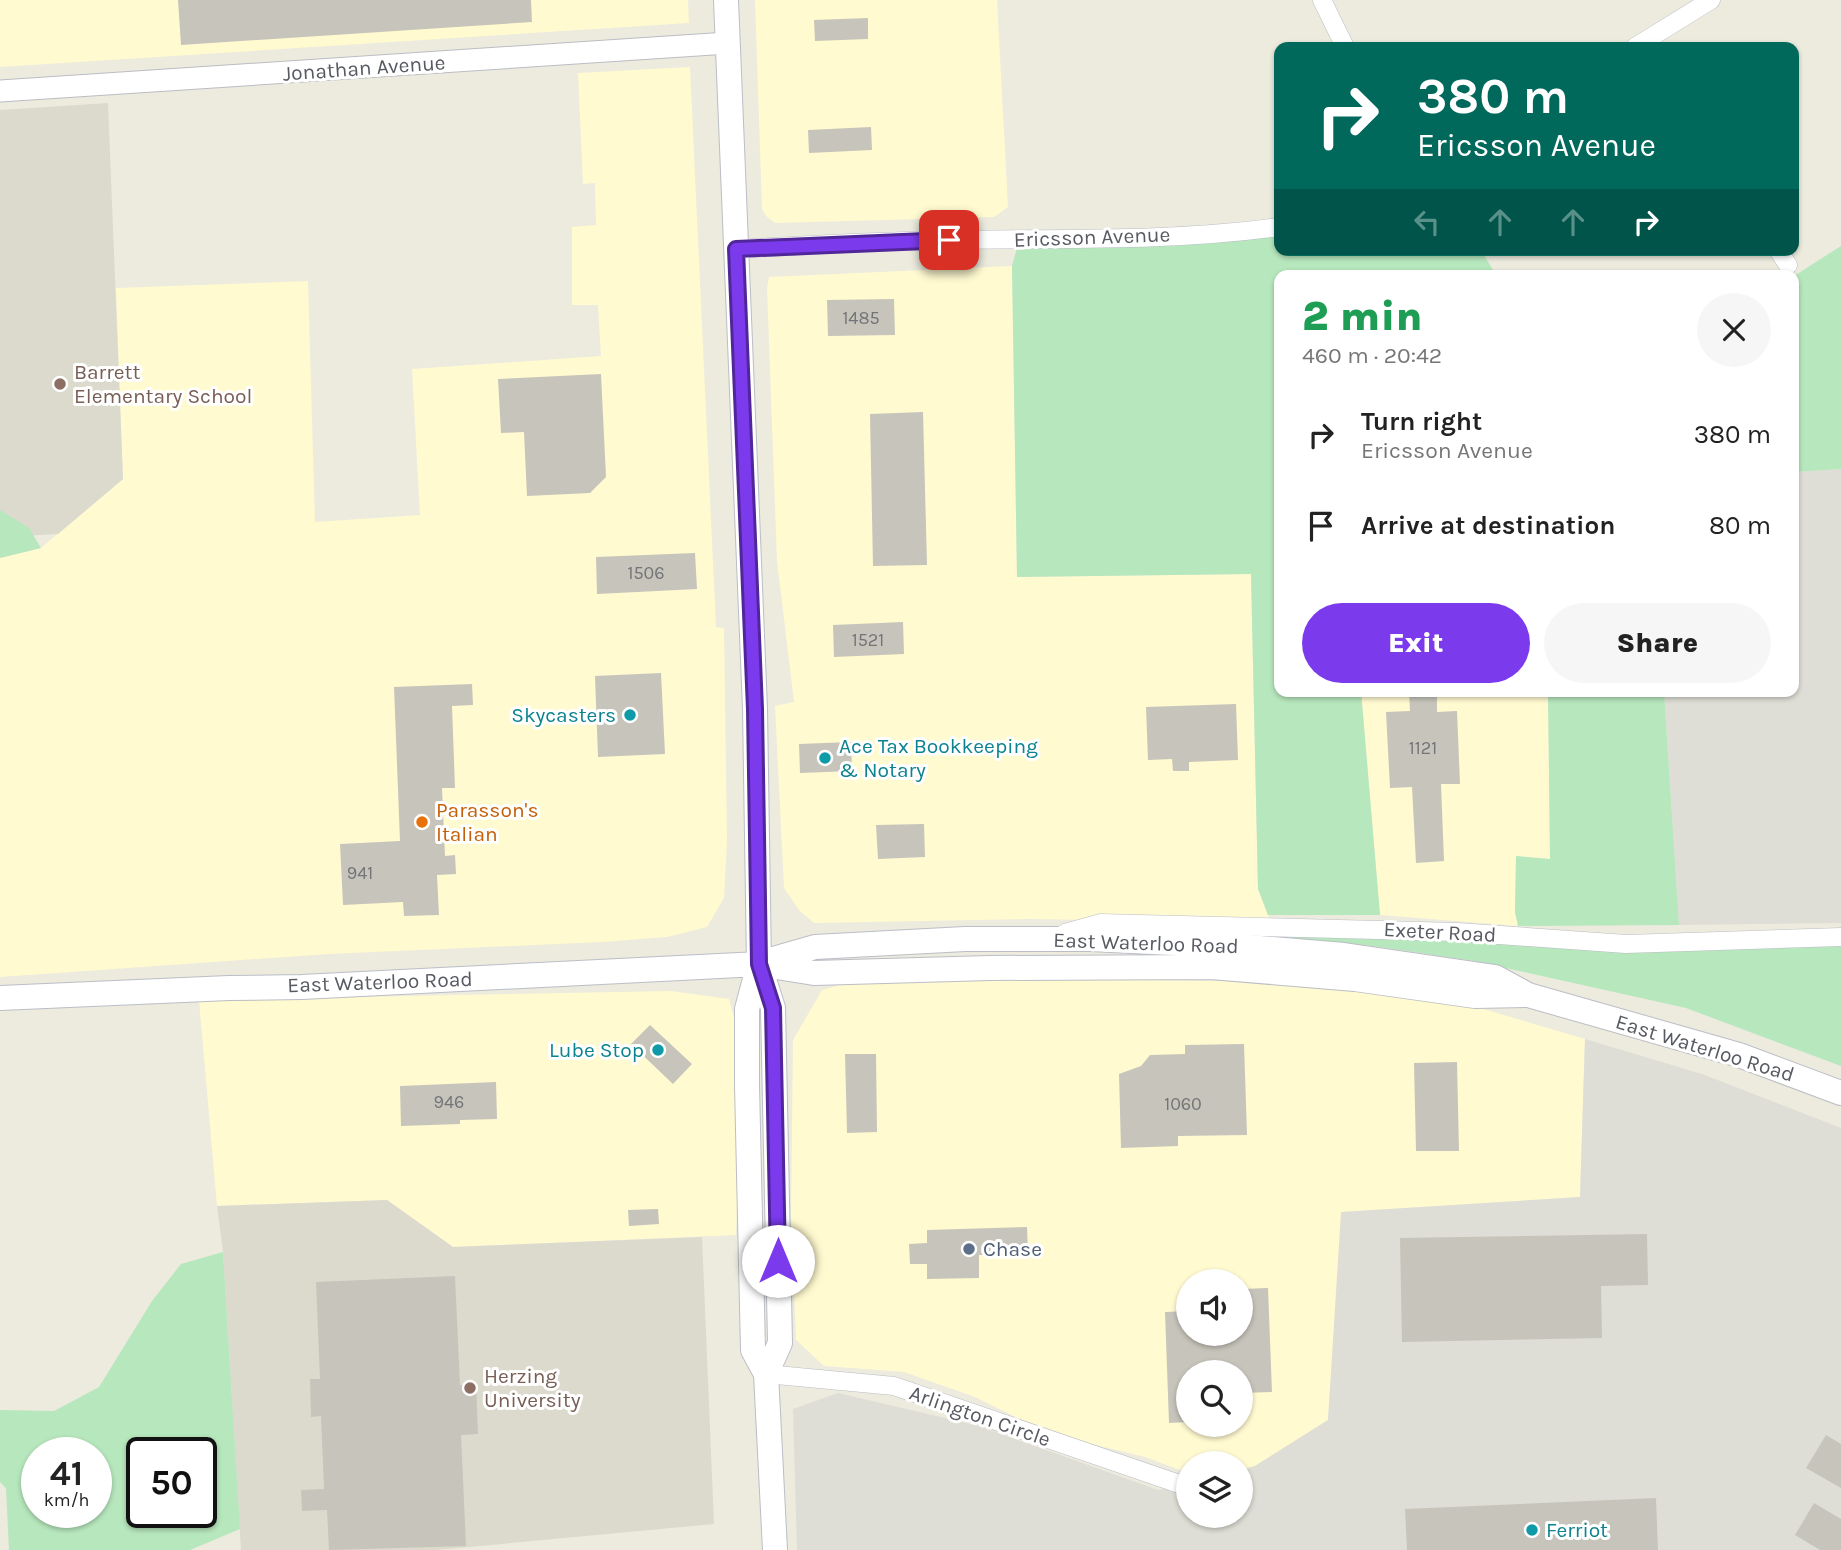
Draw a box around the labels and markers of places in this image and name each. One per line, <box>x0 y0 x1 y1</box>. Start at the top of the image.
pin <box>919 210 979 270</box>
place label: Barrett Elementary School <box>74 360 252 408</box>
marker: Barrett Elementary School <box>52 376 68 392</box>
place label: Skycasters <box>511 703 616 727</box>
marker: Skycasters <box>622 707 638 723</box>
place label: Ace Tax Bookkeeping & Notary <box>839 734 1038 782</box>
marker: Ace Tax Bookkeeping & Notary <box>817 750 833 766</box>
place label: Parasson's Italian <box>436 798 538 846</box>
marker: Parasson's Italian <box>414 814 430 830</box>
place label: Lube Stop <box>549 1038 644 1062</box>
marker: Lube Stop <box>650 1042 666 1058</box>
place label: Chase <box>983 1237 1042 1261</box>
marker: Chase <box>961 1241 977 1257</box>
place label: Herzing University <box>484 1364 581 1412</box>
marker: Herzing University <box>462 1380 478 1396</box>
place label: Ferriot <box>1546 1518 1608 1542</box>
marker: Ferriot <box>1524 1522 1540 1538</box>

